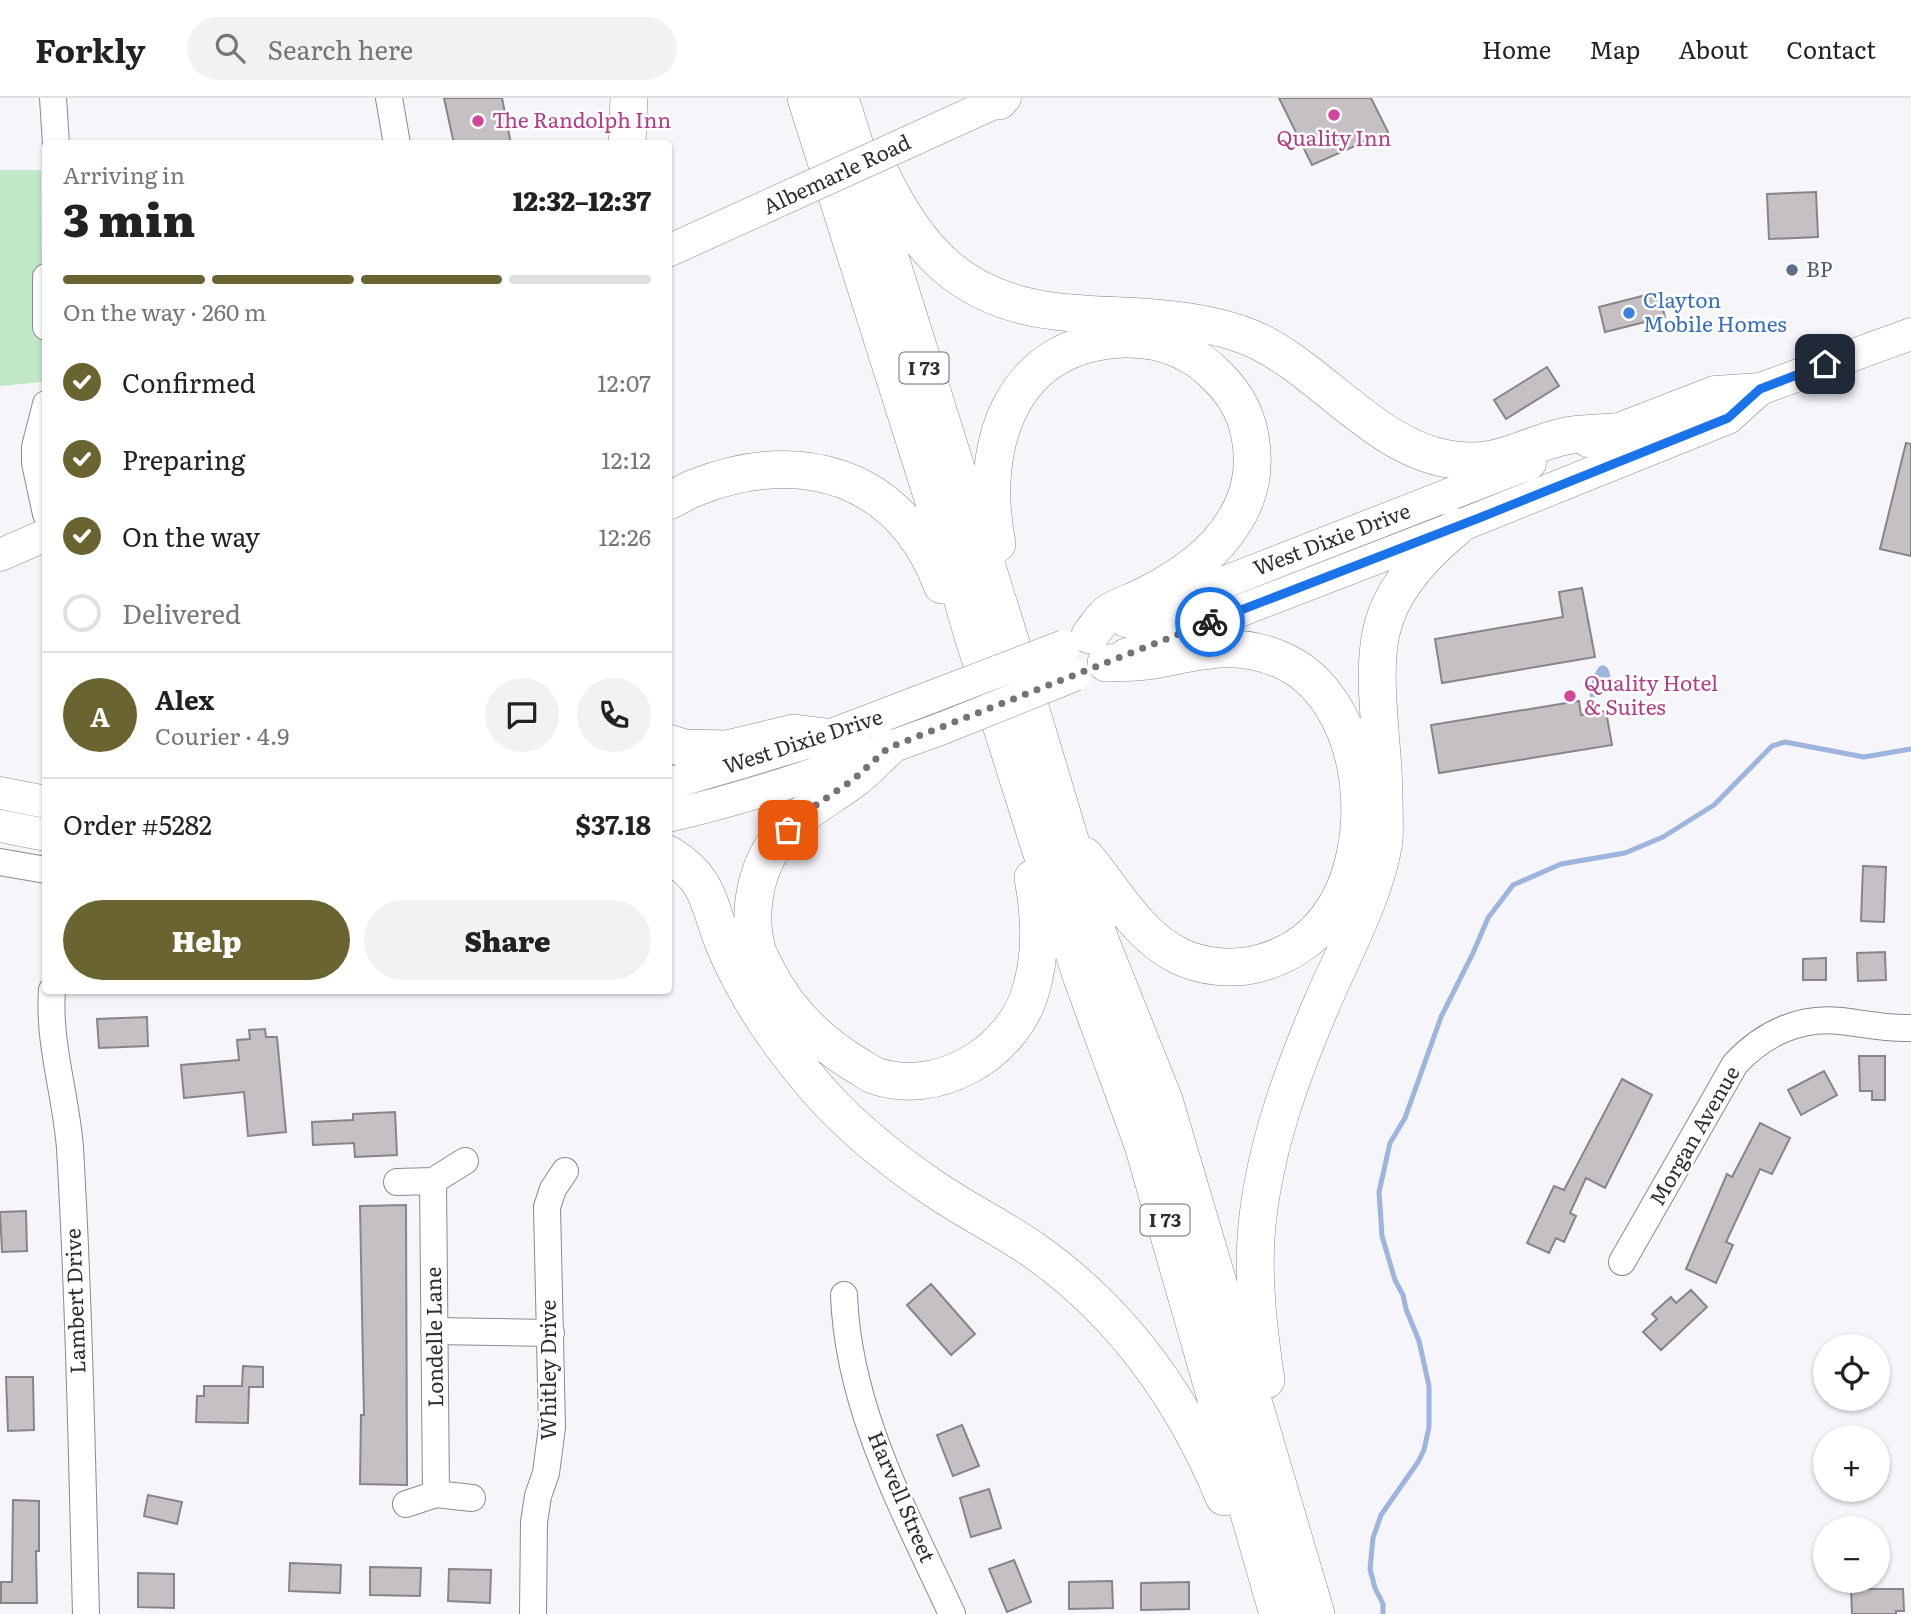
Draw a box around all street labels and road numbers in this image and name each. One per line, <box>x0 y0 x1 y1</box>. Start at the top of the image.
street label: Albemarle Road <box>757 125 915 221</box>
road number: I 73 <box>900 352 948 384</box>
street label: West Dixie Drive <box>1248 493 1414 582</box>
street label: West Dixie Drive <box>719 699 886 780</box>
street label: Morgan Avenue <box>1640 1059 1746 1211</box>
road number: I 73 <box>1140 1204 1190 1236</box>
street label: Lambert Drive <box>55 1228 92 1374</box>
street label: Londelle Lane <box>416 1266 449 1408</box>
street label: Whitley Drive <box>531 1300 562 1440</box>
street label: Harvell Street <box>862 1426 945 1567</box>

